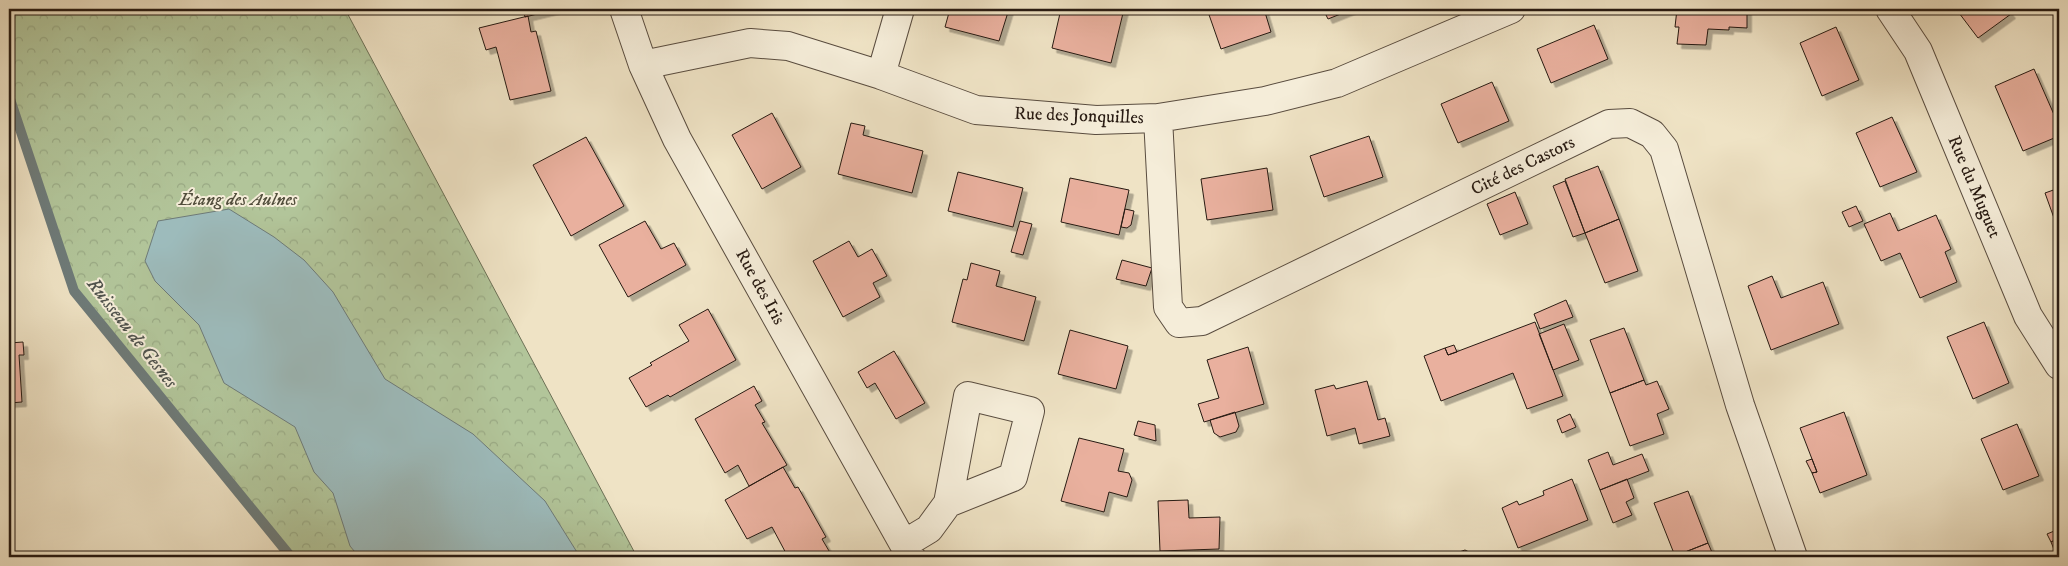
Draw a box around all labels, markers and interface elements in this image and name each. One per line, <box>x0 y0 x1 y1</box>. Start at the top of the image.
street label: Rue des Jonquilles <box>1014 103 1144 129</box>
street label: Cité des Castors <box>1468 131 1578 201</box>
street label: Rue du Muguet <box>1943 133 2006 242</box>
park label: Étang des Aulnes <box>178 189 298 211</box>
street label: Rue des Iris <box>730 245 790 329</box>
water label: Ruisseau de Gesnes <box>81 272 183 394</box>

